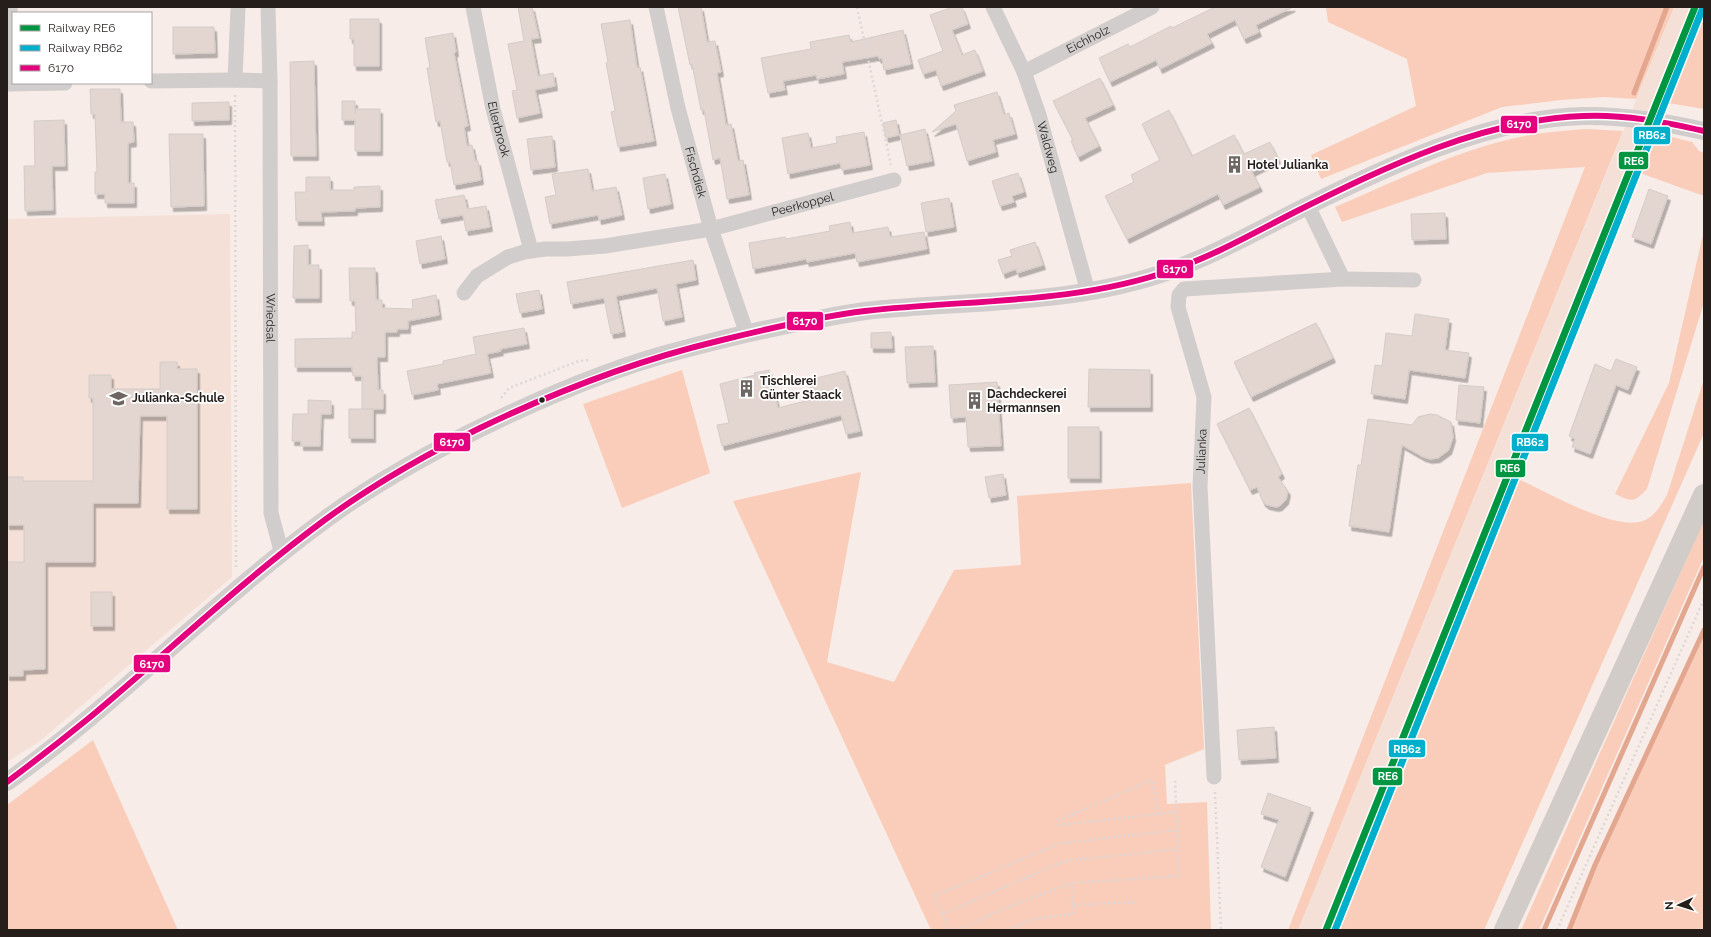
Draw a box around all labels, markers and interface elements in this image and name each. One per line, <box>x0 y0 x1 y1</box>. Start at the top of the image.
legend <box>12 12 152 84</box>
text: Railway RE6 <box>48 21 116 35</box>
street label: Eichholz <box>1064 23 1112 56</box>
text: Railway RB62 <box>48 41 122 55</box>
text: 6170 <box>48 61 74 75</box>
street label: Ellerbrook <box>485 100 513 159</box>
line badge: 6170 <box>1500 115 1538 134</box>
text: 6170 <box>1506 118 1532 131</box>
street label: Waldweg <box>1034 120 1062 175</box>
line badge: RB62 <box>1633 126 1671 145</box>
text: RB62 <box>1638 129 1666 142</box>
street label: Fischdiek <box>682 145 709 200</box>
line badge: RE6 <box>1618 151 1649 170</box>
building icon: Hotel Julianka <box>1224 155 1244 175</box>
text: RE6 <box>1624 155 1645 168</box>
place label: Hotel Julianka <box>1247 158 1329 172</box>
street label: Peerkoppel <box>770 189 836 220</box>
line badge: 6170 <box>1156 259 1194 279</box>
text: 6170 <box>1162 263 1188 276</box>
street label: Wriedsal <box>263 293 278 343</box>
line badge: 6170 <box>786 311 824 331</box>
text: 6170 <box>792 315 818 328</box>
place label: Tischlerei Günter Staack <box>760 374 842 402</box>
building icon: Tischlerei Günter Staack <box>737 378 757 398</box>
place label: Dachdeckerei Hermannsen <box>987 387 1067 415</box>
school or university icon: Julianka-Schule <box>109 388 129 408</box>
place label: Julianka-Schule <box>132 391 225 405</box>
building icon: Dachdeckerei Hermannsen <box>964 391 984 411</box>
unlabelled marker <box>537 395 547 405</box>
street label: Julianka <box>1194 428 1210 474</box>
line badge: 6170 <box>433 432 471 452</box>
line badge: RB62 <box>1511 433 1549 452</box>
text: 6170 <box>439 436 465 449</box>
text: RB62 <box>1516 436 1544 449</box>
line badge: RE6 <box>1495 459 1526 478</box>
text: RE6 <box>1500 462 1521 475</box>
line badge: 6170 <box>133 654 171 673</box>
text: 6170 <box>139 658 165 671</box>
line badge: RB62 <box>1388 739 1426 758</box>
text: RB62 <box>1393 743 1421 756</box>
line badge: RE6 <box>1372 767 1403 786</box>
text: RE6 <box>1378 770 1399 783</box>
north arrow <box>1659 885 1699 925</box>
text: N <box>1663 901 1676 910</box>

